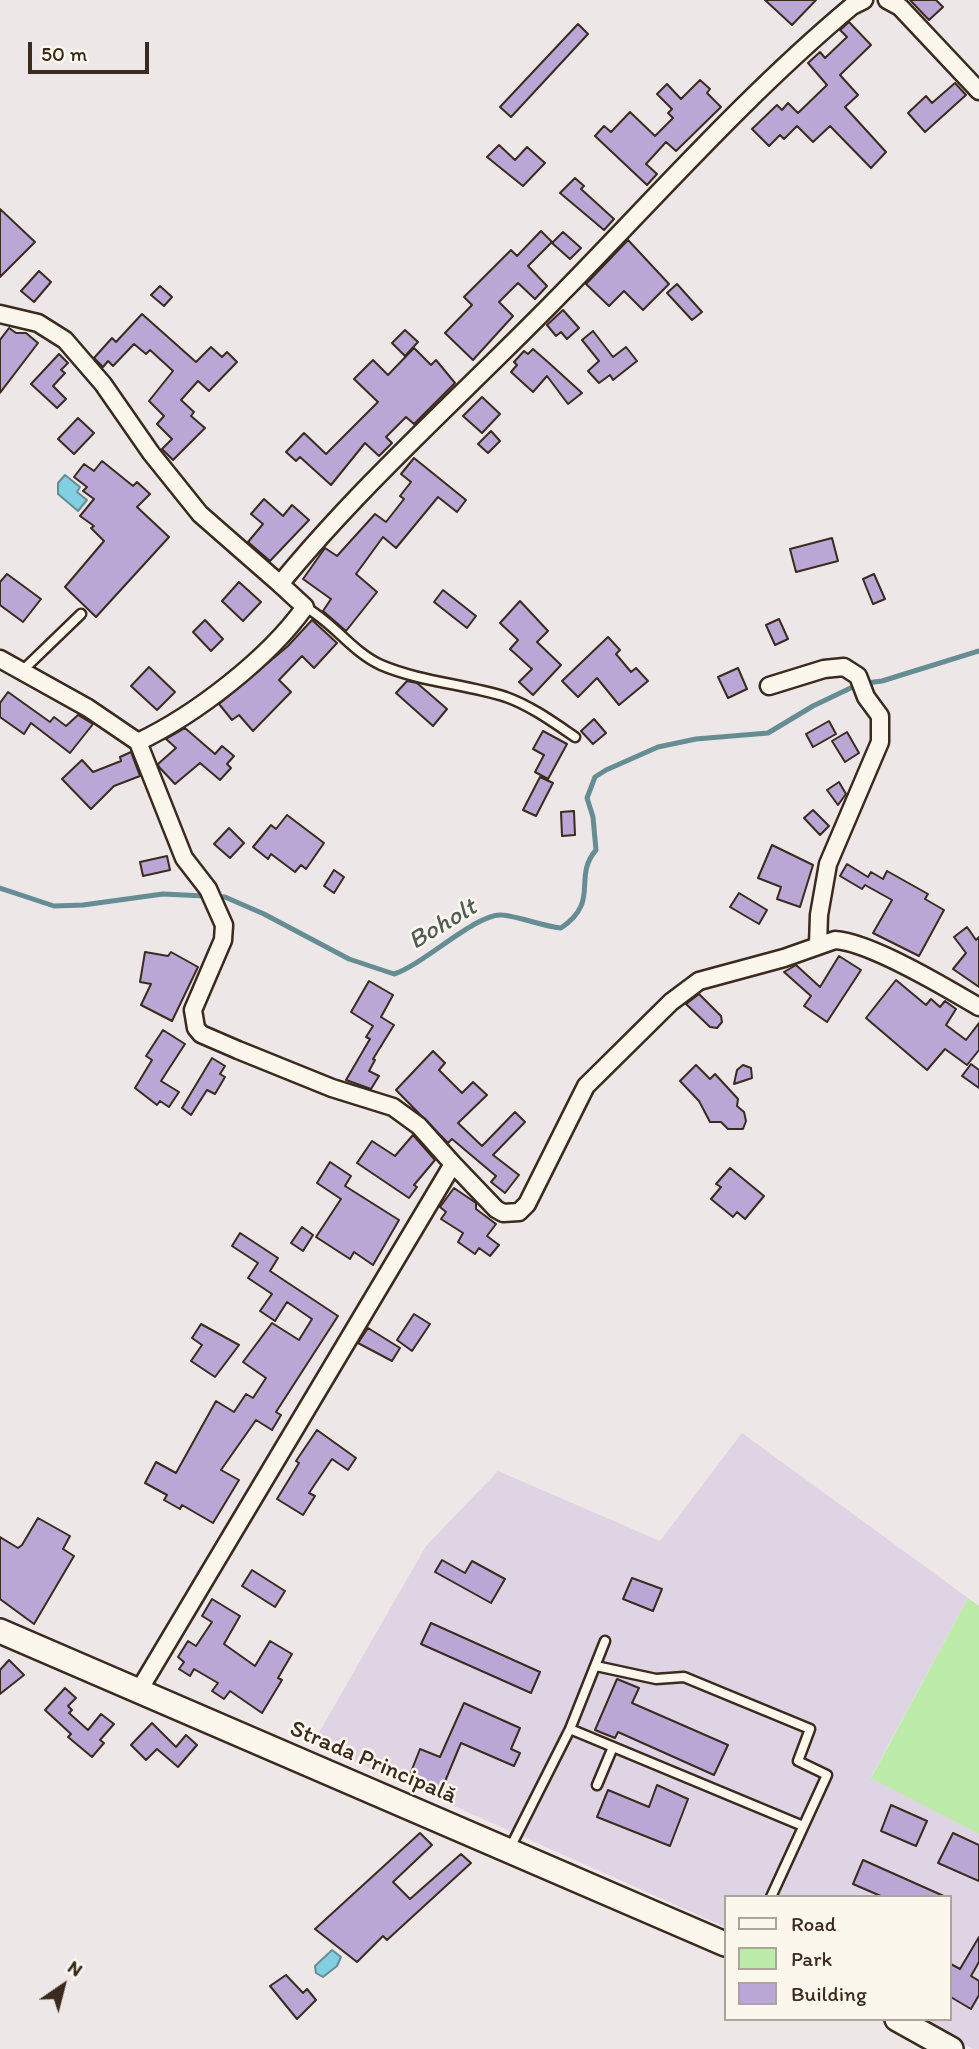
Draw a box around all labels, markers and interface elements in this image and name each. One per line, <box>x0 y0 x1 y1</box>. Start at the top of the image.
scale bar <box>32 28 152 72</box>
text: 50 m <box>41 41 87 66</box>
water label: Boholt <box>403 892 483 958</box>
street label: Strada Principală <box>285 1715 461 1811</box>
legend <box>724 1895 951 2021</box>
text: Road <box>791 1911 836 1936</box>
text: Park <box>791 1946 832 1971</box>
north arrow <box>28 1951 98 2021</box>
text: N <box>63 1955 87 1981</box>
text: Building <box>791 1981 867 2006</box>

